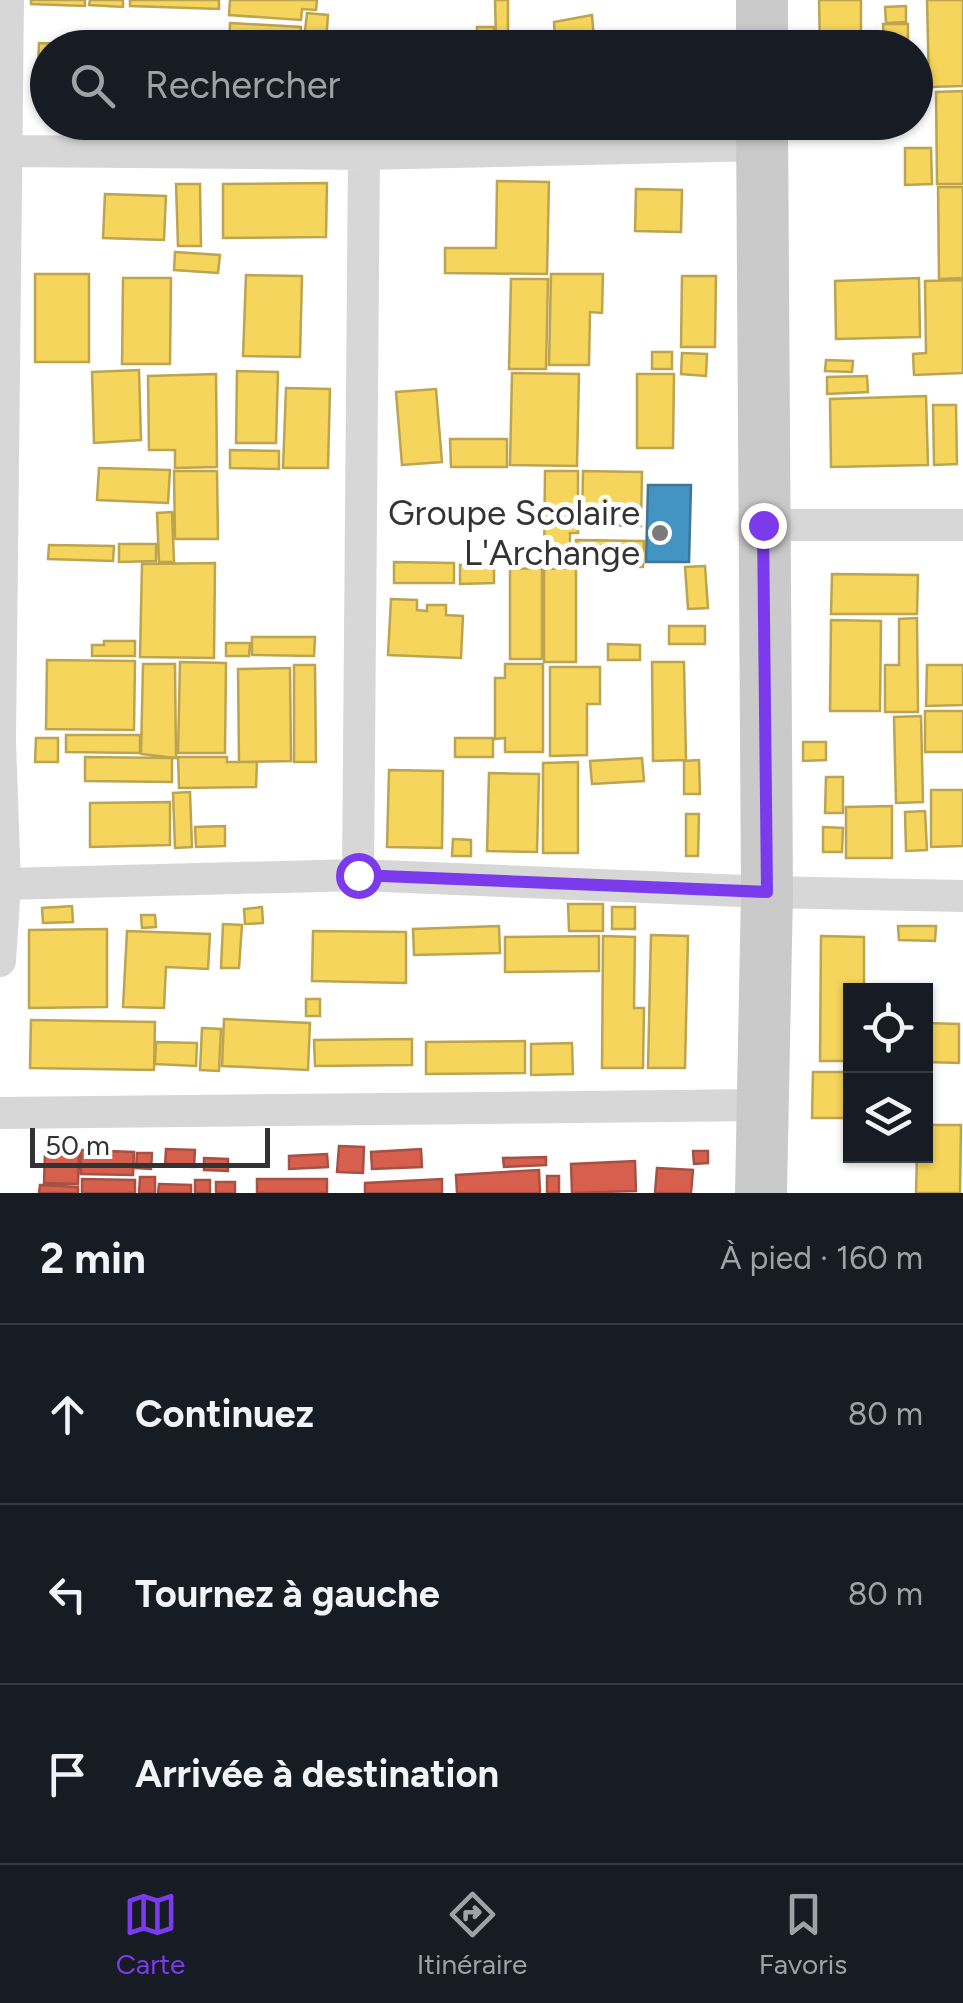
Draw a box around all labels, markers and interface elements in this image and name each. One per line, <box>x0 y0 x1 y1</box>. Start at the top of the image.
search box <box>30 30 933 140</box>
icon: search <box>65 58 120 113</box>
text: Rechercher <box>145 62 340 108</box>
place label: Groupe Scolaire L'Archange <box>388 492 640 574</box>
route end <box>741 503 787 549</box>
marker: Groupe Scolaire L'Archange <box>649 522 671 544</box>
route start <box>336 853 382 899</box>
map controls <box>843 983 933 1163</box>
button: locate <box>843 983 933 1073</box>
button: layers <box>843 1073 933 1163</box>
scale bar <box>30 1123 270 1168</box>
text: 50 m <box>45 1128 110 1162</box>
text: 2 min <box>40 1233 146 1284</box>
text: À pied · 160 m <box>720 1239 923 1277</box>
icon: ahead <box>40 1387 95 1442</box>
text: Continuez <box>135 1391 314 1437</box>
text: 80 m <box>848 1395 923 1433</box>
icon: left <box>40 1567 95 1622</box>
text: Tournez à gauche <box>135 1571 440 1617</box>
text: 80 m <box>848 1575 923 1613</box>
icon: arrive <box>40 1747 95 1802</box>
text: Arrivée à destination <box>135 1751 499 1797</box>
tab: Carte <box>116 1887 185 1981</box>
tab: Itinéraire <box>417 1887 527 1981</box>
tab: Favoris <box>759 1887 847 1981</box>

